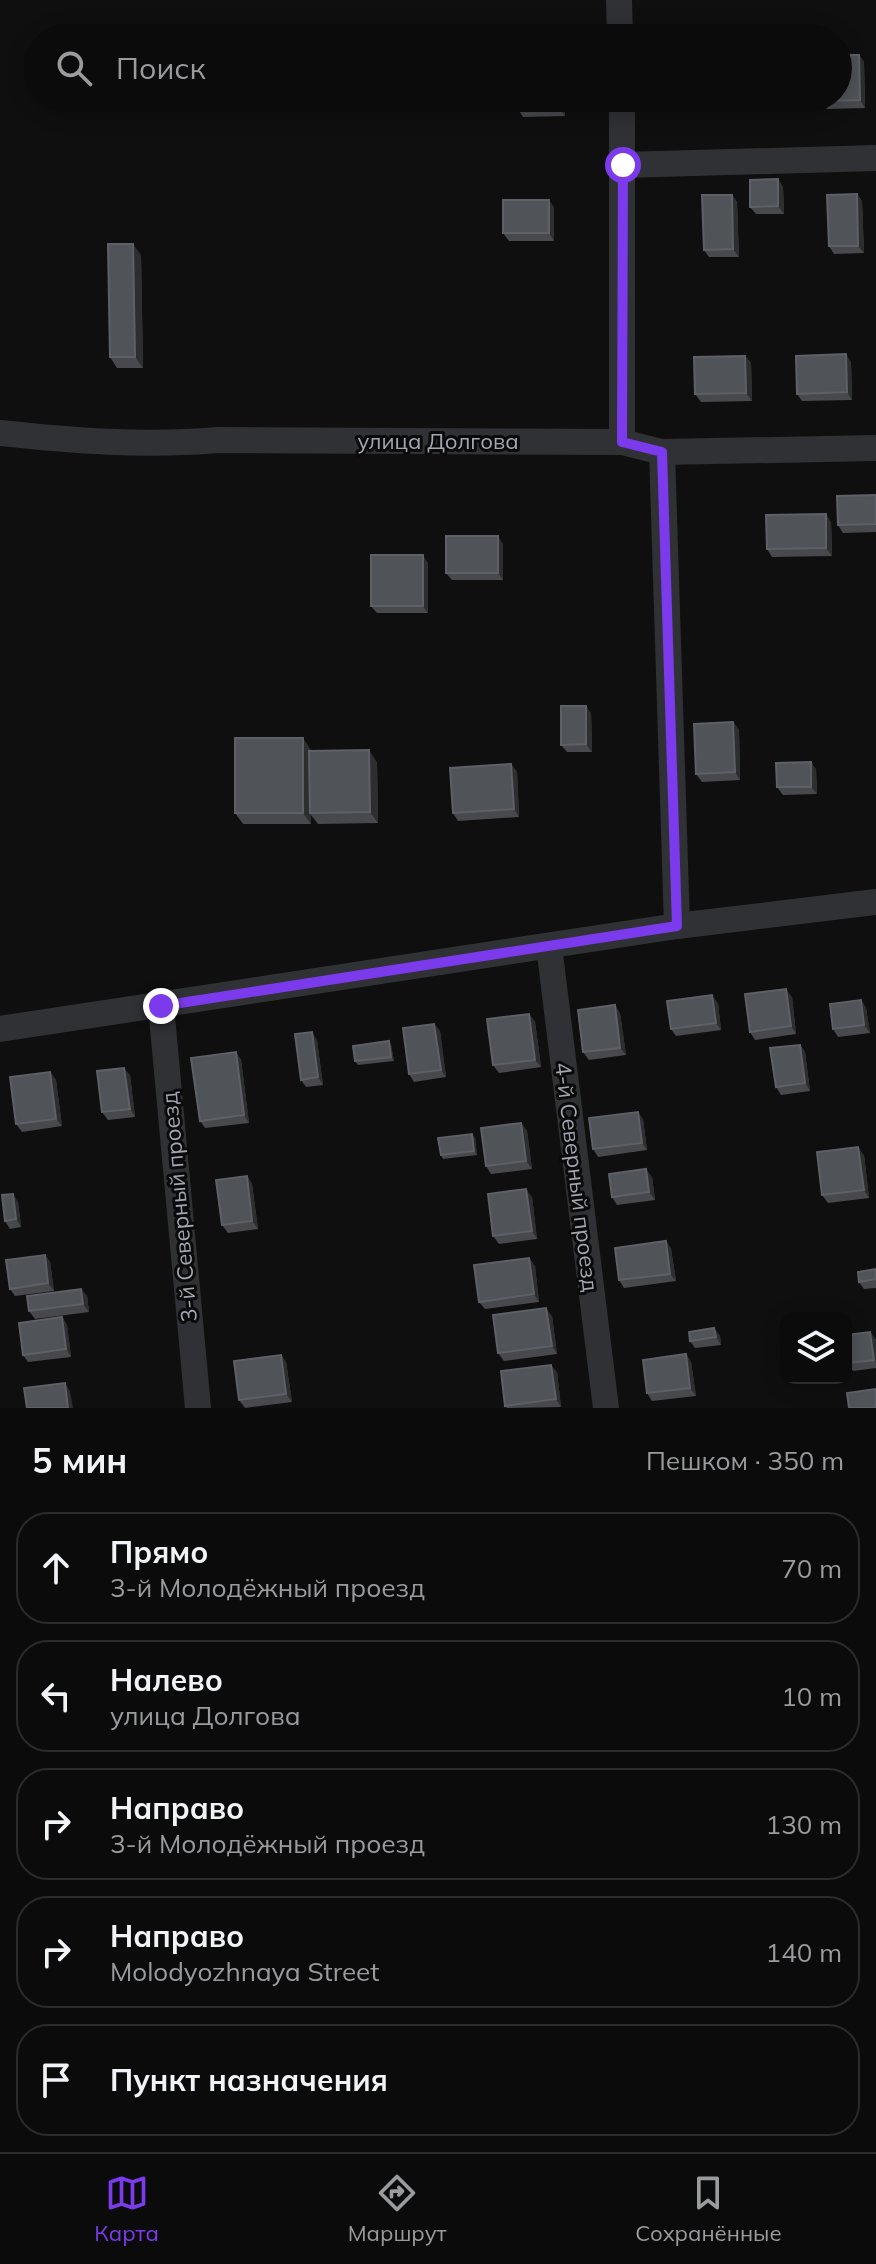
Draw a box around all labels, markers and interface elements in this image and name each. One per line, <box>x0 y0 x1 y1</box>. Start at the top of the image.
search box <box>24 24 852 112</box>
icon: search <box>52 46 96 90</box>
text: Поиск <box>116 49 206 87</box>
route start <box>605 147 641 183</box>
street label: улица Долгова <box>357 427 519 455</box>
route end <box>143 988 179 1024</box>
street label: 4-й Северный проезд <box>549 1061 605 1293</box>
street label: 3-й Северный проезд <box>155 1091 203 1323</box>
map controls <box>780 1312 852 1384</box>
button: layers <box>780 1312 852 1384</box>
text: 5 мин <box>32 1439 127 1482</box>
text: Пешком · 350 m <box>646 1444 844 1477</box>
text: Прямо <box>110 1533 208 1571</box>
icon: ahead <box>34 1546 78 1590</box>
text: 70 m <box>781 1552 842 1585</box>
text: 3-й Молодёжный проезд <box>110 1571 425 1604</box>
text: Налево <box>110 1661 223 1699</box>
icon: left <box>34 1674 78 1718</box>
text: 10 m <box>781 1680 842 1713</box>
text: улица Долгова <box>110 1699 301 1732</box>
text: Направо <box>110 1789 244 1827</box>
icon: right <box>34 1802 78 1846</box>
text: 130 m <box>766 1808 842 1841</box>
text: 3-й Молодёжный проезд <box>110 1827 425 1860</box>
text: Направо <box>110 1917 244 1955</box>
icon: right <box>34 1930 78 1974</box>
text: 140 m <box>766 1936 842 1969</box>
text: Molodyozhnaya Street <box>110 1955 379 1988</box>
icon: arrive <box>34 2058 78 2102</box>
text: Пункт назначения <box>110 2061 388 2099</box>
tab: Карта <box>94 2171 159 2247</box>
tab: Маршрут <box>348 2171 447 2247</box>
tab: Сохранённые <box>635 2171 782 2247</box>

